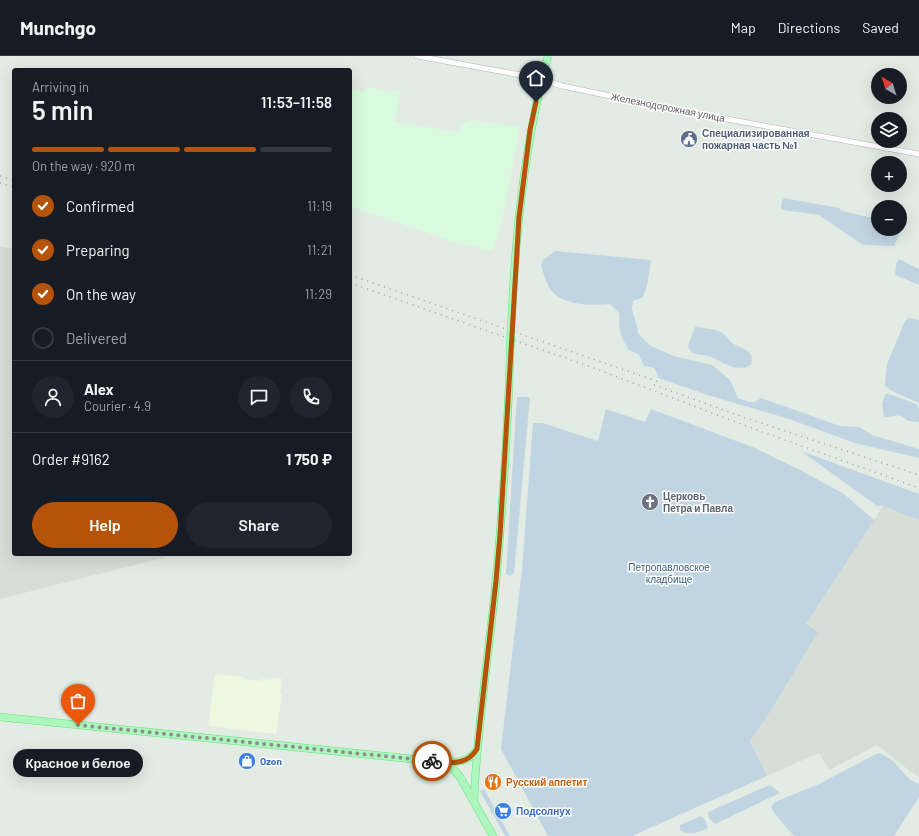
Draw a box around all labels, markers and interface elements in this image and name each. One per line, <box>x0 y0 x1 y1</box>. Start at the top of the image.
text: Munchgo <box>20 16 96 39</box>
text: Map <box>731 19 756 36</box>
text: Directions <box>778 19 840 36</box>
text: Saved <box>862 19 899 36</box>
pin <box>519 61 553 102</box>
icon: home <box>525 67 547 89</box>
north arrow <box>871 68 907 104</box>
map controls <box>871 68 907 236</box>
text: Arriving in <box>32 79 89 95</box>
street label: Железнодорожная улица <box>610 90 727 124</box>
text: 11:53–11:58 <box>261 93 332 111</box>
text: 5 min <box>32 94 93 125</box>
button: layers <box>871 112 907 148</box>
place label: Специализированная пожарная часть №1 <box>702 127 810 151</box>
public building icon: Специализированная пожарная часть №1 <box>679 129 699 149</box>
button: + <box>871 156 907 192</box>
text: On the way · 920 m <box>32 158 135 174</box>
icon: check <box>32 195 54 217</box>
text: Confirmed <box>66 197 134 215</box>
text: 11:19 <box>307 198 332 214</box>
button: − <box>871 200 907 236</box>
icon: check <box>32 239 54 261</box>
text: Preparing <box>66 241 130 259</box>
text: 11:21 <box>307 242 332 258</box>
icon: check <box>32 283 54 305</box>
text: On the way <box>66 285 136 303</box>
text: 11:29 <box>305 286 332 302</box>
text: Delivered <box>66 329 127 347</box>
button: person <box>32 376 74 418</box>
button: chat <box>238 376 280 418</box>
button: phone <box>290 376 332 418</box>
text: Alex <box>84 380 114 398</box>
text: Courier · 4.9 <box>84 398 151 414</box>
text: Order #9162 <box>32 450 110 468</box>
text: 1 750 ₽ <box>286 450 332 468</box>
place label: Церковь Петра и Павла <box>663 490 733 514</box>
church icon: Церковь Петра и Павла <box>640 492 660 512</box>
button: Help <box>32 502 178 548</box>
button: Share <box>186 502 332 548</box>
park label: Петропавловское кладбище <box>628 561 710 585</box>
pin <box>61 684 95 725</box>
icon: bag <box>67 690 89 712</box>
courier <box>412 741 452 781</box>
callout: Красное и белое <box>13 749 143 777</box>
icon: bike <box>421 750 443 772</box>
shop icon: Ozon <box>237 751 257 771</box>
text: Красное и белое <box>25 755 131 771</box>
place label: Ozon <box>260 755 282 767</box>
restaurant icon: Русский аппетит <box>483 772 503 792</box>
place label: Русский аппетит <box>506 776 588 788</box>
supermarket icon: Подсолнух <box>493 801 513 821</box>
place label: Подсолнух <box>516 805 571 817</box>

